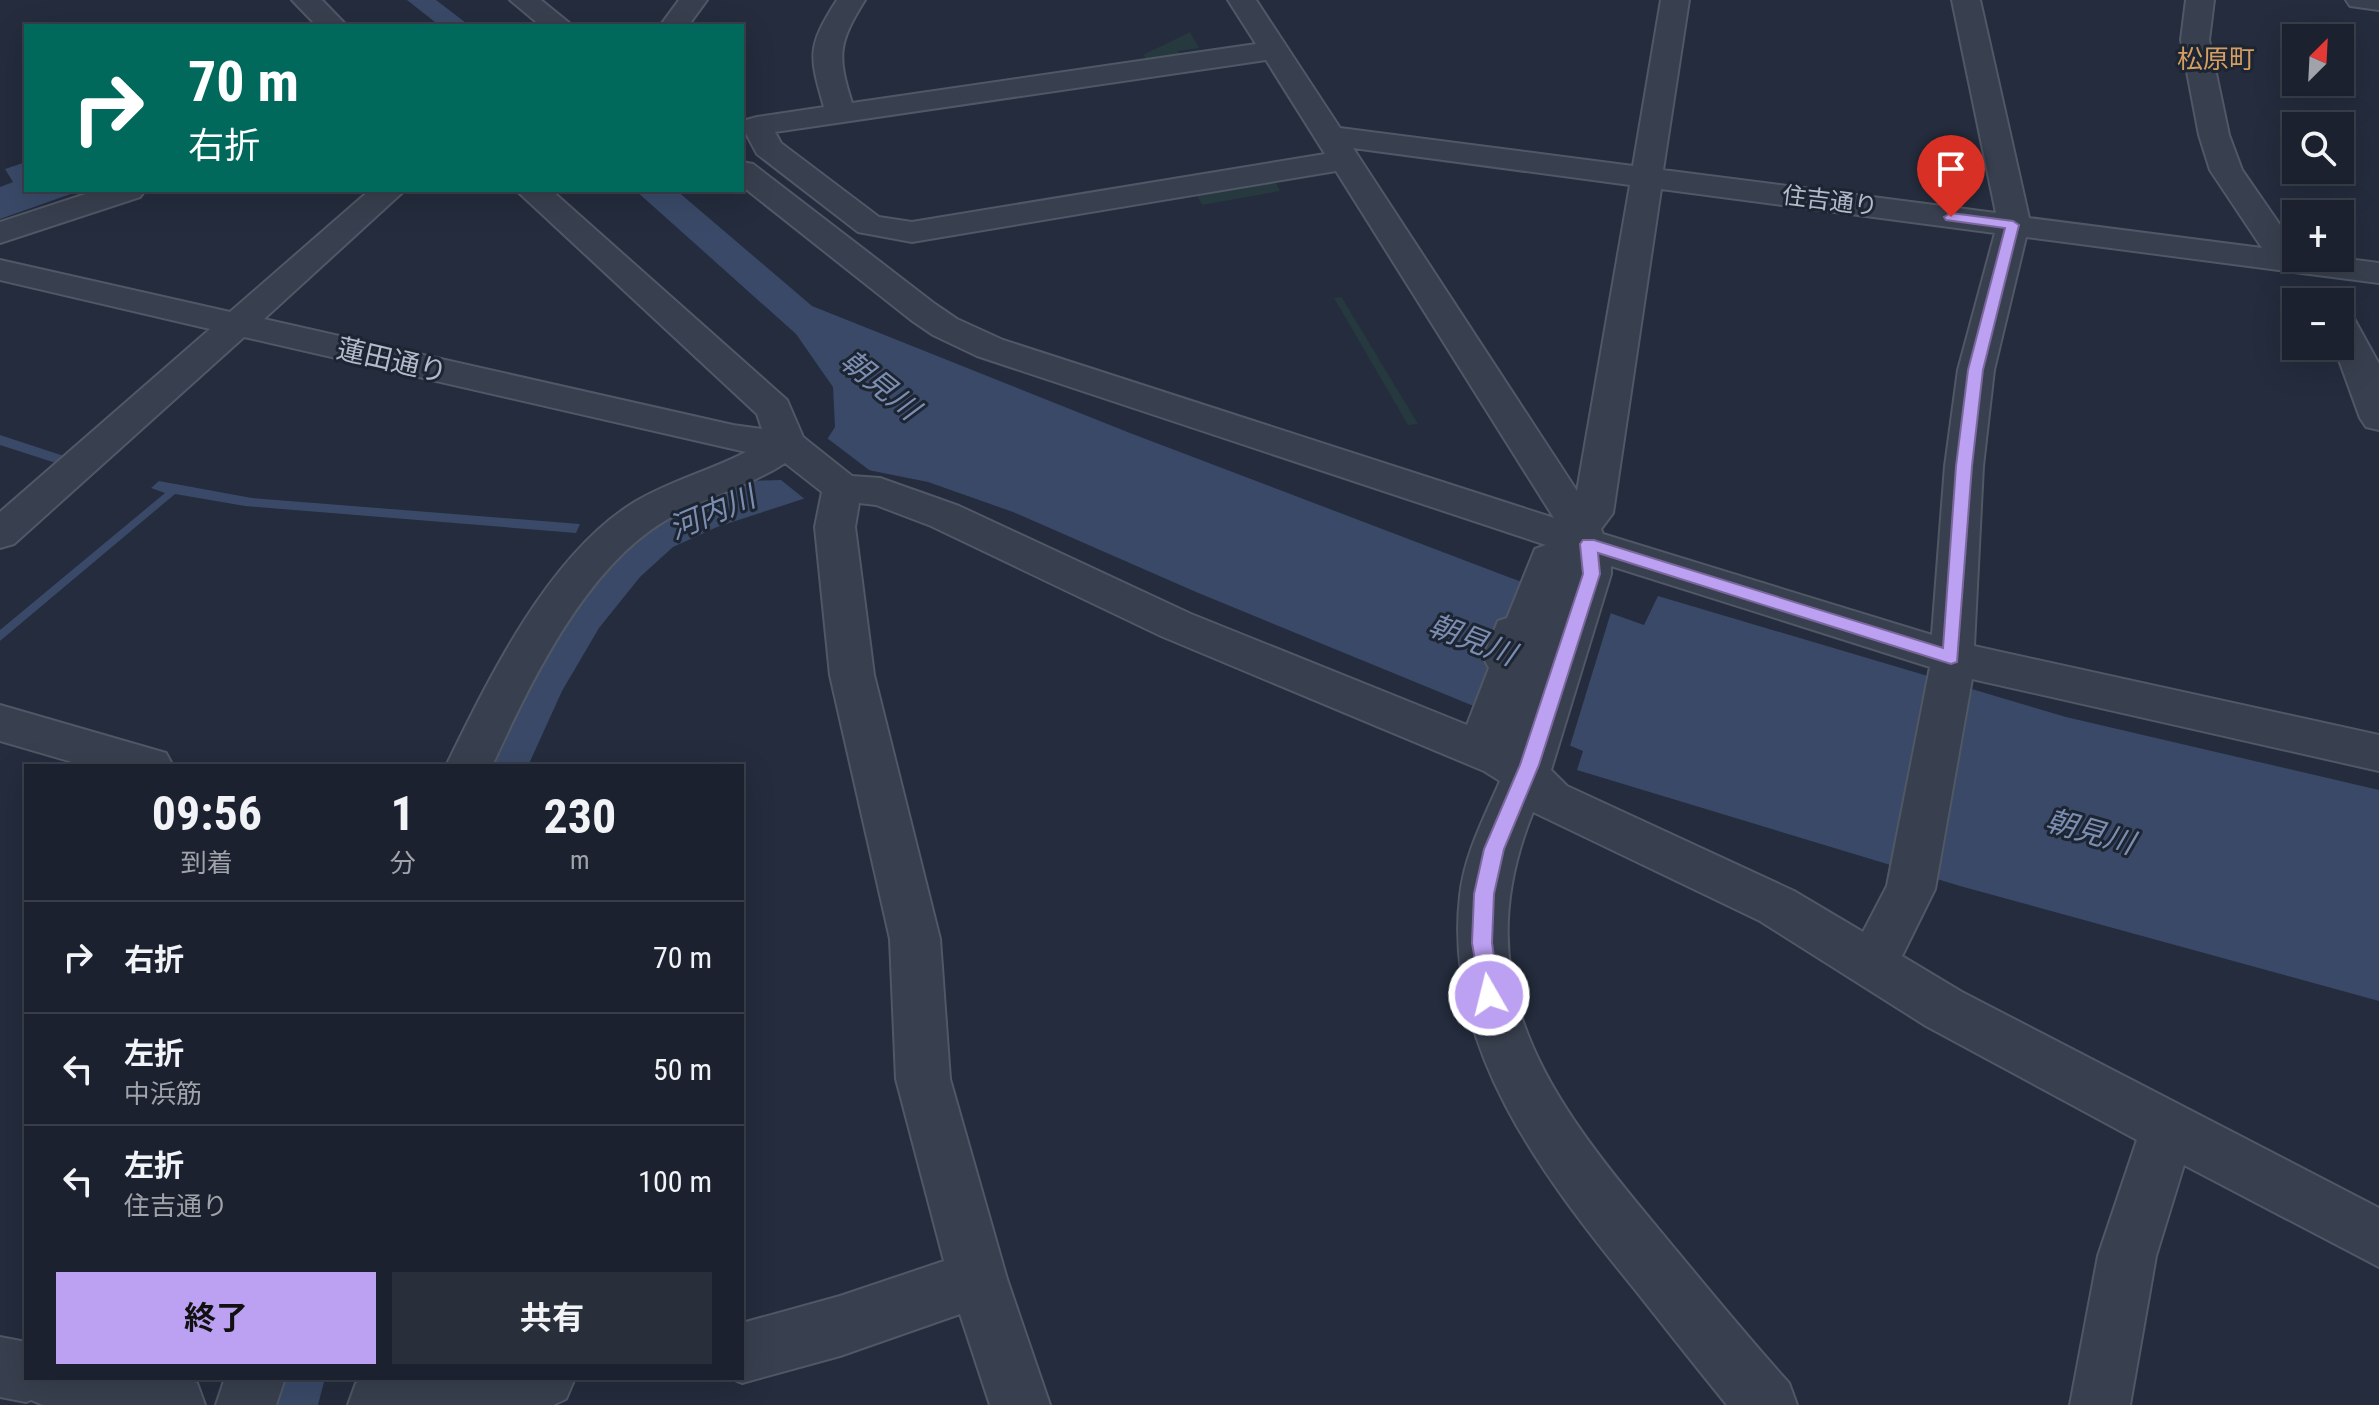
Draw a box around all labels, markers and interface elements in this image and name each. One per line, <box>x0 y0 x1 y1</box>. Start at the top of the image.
north arrow <box>2282 24 2354 96</box>
map controls <box>2282 24 2354 360</box>
district label: 松原町 <box>2177 44 2255 74</box>
text: 70 m <box>188 49 299 115</box>
icon: right <box>56 56 160 160</box>
button: search <box>2282 112 2354 184</box>
text: 右折 <box>188 125 260 167</box>
pin <box>1917 135 1985 217</box>
icon: arrive <box>1929 147 1973 191</box>
street label: 住吉通り <box>1781 181 1879 221</box>
button: + <box>2282 200 2354 272</box>
button: − <box>2282 288 2354 360</box>
street label: 蓮田通り <box>334 332 450 389</box>
water label: 朝見川 <box>834 343 929 428</box>
water label: 河内川 <box>664 478 763 546</box>
water label: 朝見川 <box>1424 607 1523 673</box>
text: 09:56 <box>152 785 262 842</box>
text: 1 <box>391 785 415 842</box>
text: 230 <box>543 788 616 845</box>
water label: 朝見川 <box>2042 802 2141 862</box>
text: m <box>570 845 590 875</box>
text: 到着 <box>181 848 233 878</box>
text: 分 <box>390 848 416 878</box>
icon: right <box>56 935 100 979</box>
text: 70 m <box>653 940 712 975</box>
text: 右折 <box>124 942 184 977</box>
position arrow <box>1447 953 1531 1037</box>
text: 左折 <box>124 1036 184 1071</box>
icon: left <box>56 1047 100 1091</box>
text: 50 m <box>653 1052 712 1087</box>
text: 中浜筋 <box>124 1079 202 1109</box>
text: 左折 <box>124 1148 184 1183</box>
icon: left <box>56 1159 100 1203</box>
text: 100 m <box>638 1164 712 1199</box>
text: 住吉通り <box>124 1191 228 1221</box>
button: 終了 <box>56 1272 376 1364</box>
button: 共有 <box>392 1272 712 1364</box>

